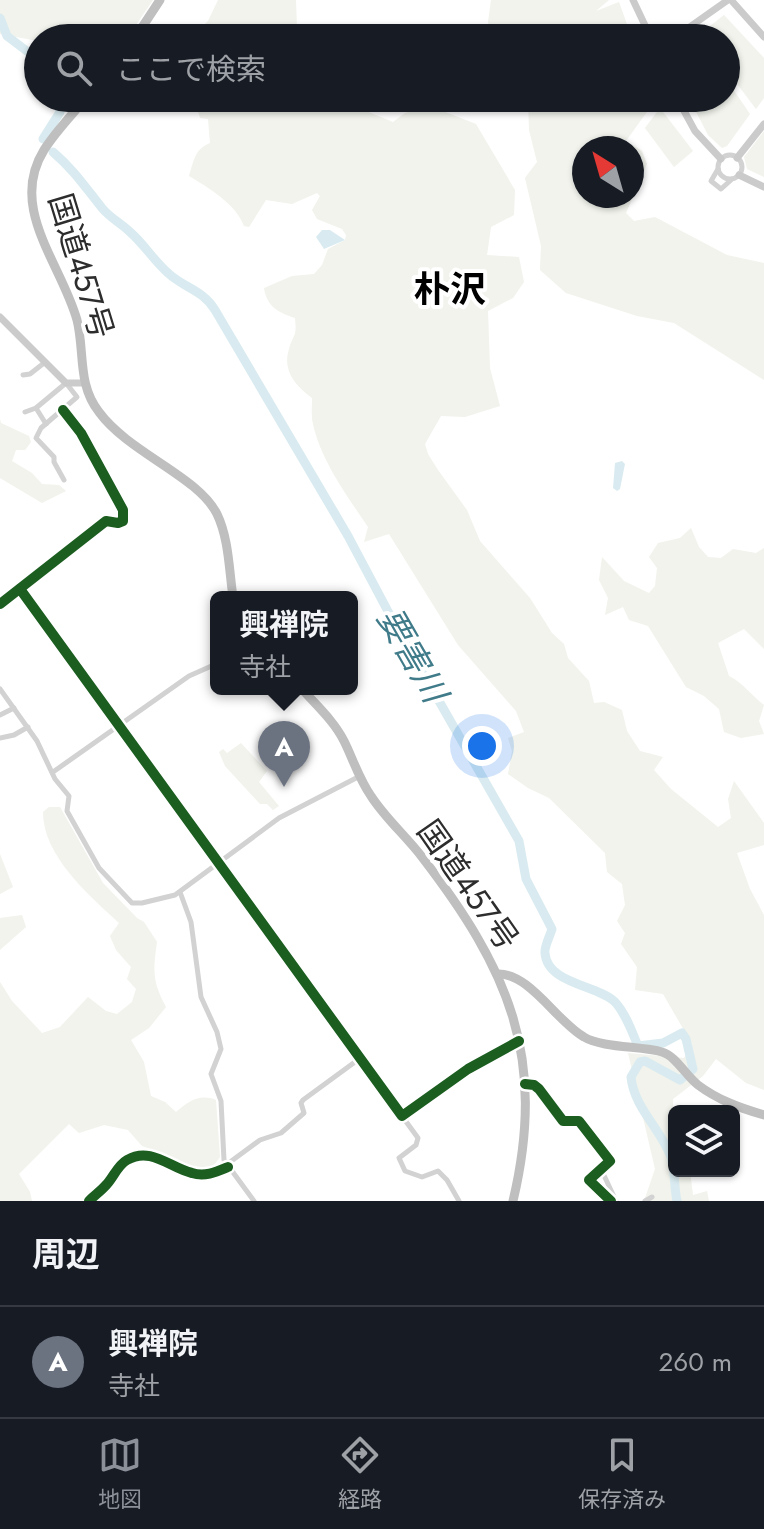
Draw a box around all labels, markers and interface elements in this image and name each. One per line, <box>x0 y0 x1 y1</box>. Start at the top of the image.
search box <box>24 24 740 112</box>
icon: search <box>52 46 96 90</box>
text: ここで検索 <box>116 48 266 91</box>
north arrow <box>572 136 644 208</box>
street label: 国道457号 <box>37 188 125 344</box>
district label: 朴沢 <box>414 263 486 315</box>
popup <box>210 591 358 695</box>
water label: 要害川 <box>365 599 460 714</box>
text: 興禅院 <box>239 603 329 646</box>
text: 寺社 <box>239 648 291 686</box>
pin: A <box>258 721 310 787</box>
your location <box>462 726 502 766</box>
street label: 国道457号 <box>406 811 530 959</box>
map controls <box>668 1105 740 1177</box>
button: layers <box>668 1105 740 1177</box>
text: 周辺 <box>32 1230 100 1279</box>
text: 興禅院 <box>108 1322 198 1365</box>
text: A <box>48 1343 68 1381</box>
text: 260 m <box>659 1343 732 1381</box>
text: 寺社 <box>108 1367 160 1405</box>
tab: 地図 <box>98 1433 142 1515</box>
tab: 経路 <box>338 1433 382 1515</box>
tab: 保存済み <box>578 1433 666 1515</box>

